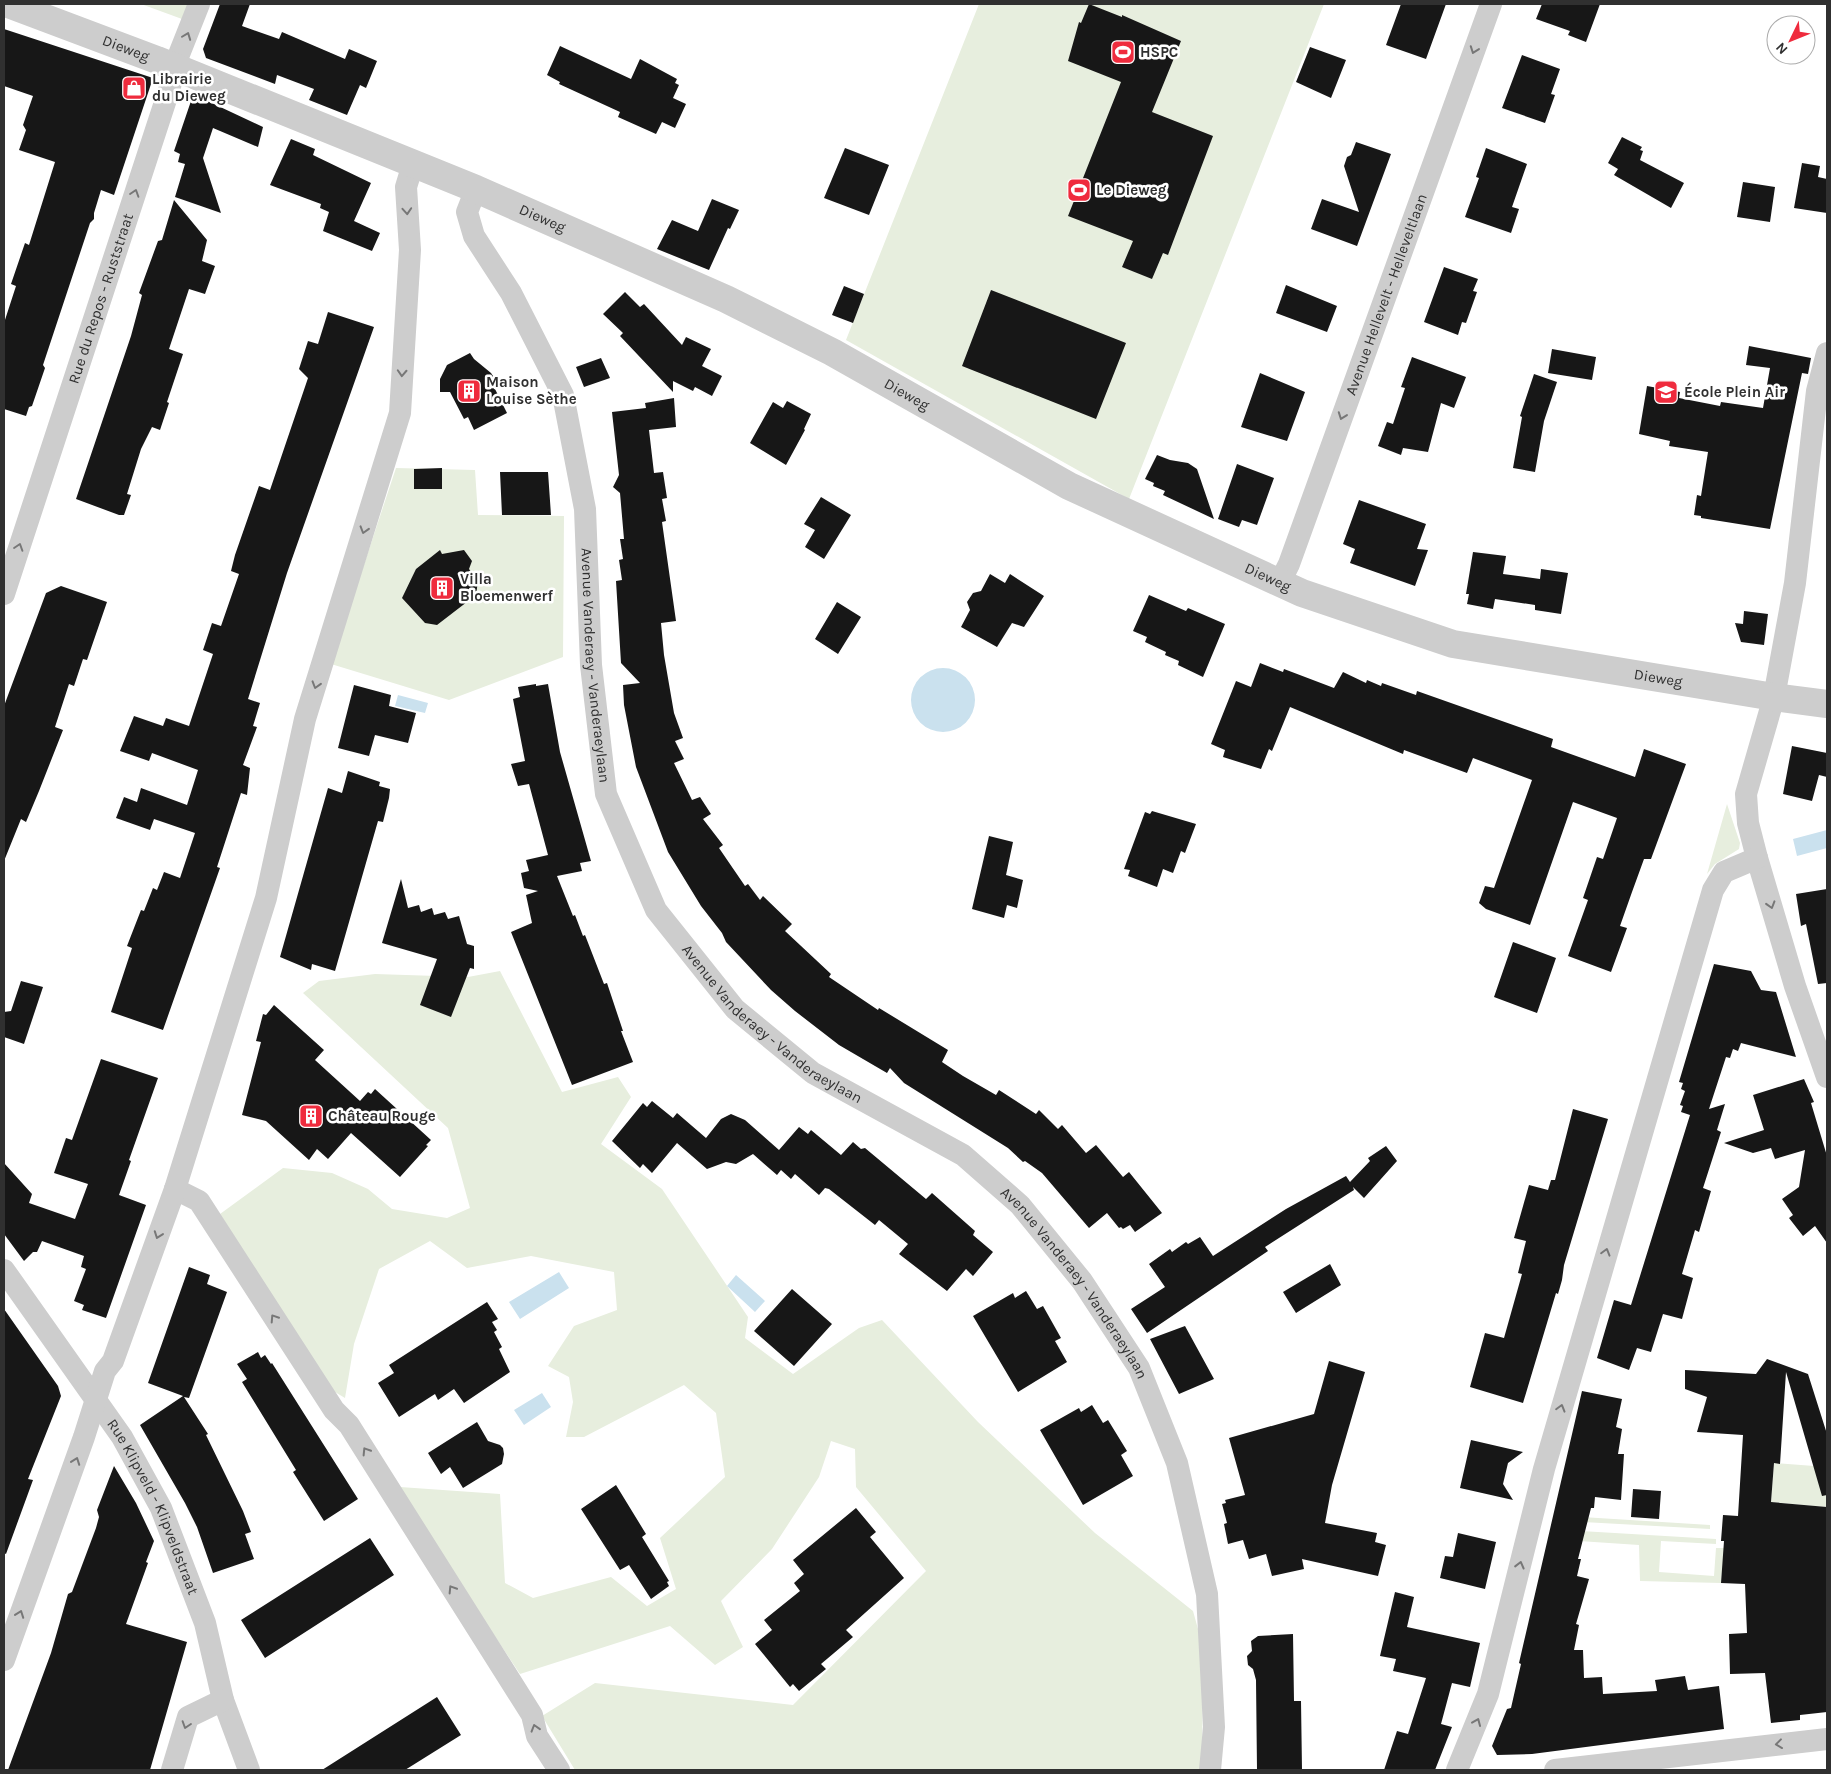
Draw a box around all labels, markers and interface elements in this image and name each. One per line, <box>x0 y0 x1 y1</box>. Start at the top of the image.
north arrow <box>1766 15 1816 65</box>
street label: Dieweg <box>100 31 153 66</box>
one-way arrow <box>181 32 191 40</box>
sports icon: HSPC <box>1110 39 1136 65</box>
text: N <box>1772 39 1792 58</box>
place label: HSPC <box>1140 43 1178 61</box>
one-way arrow <box>1470 45 1480 53</box>
place label: Librairie du Dieweg <box>152 70 226 105</box>
shop icon: Librairie du Dieweg <box>121 75 147 101</box>
sports icon: Le Dieweg <box>1066 177 1092 203</box>
place label: Le Dieweg <box>1096 181 1167 199</box>
one-way arrow <box>130 190 140 198</box>
street label: Avenue Hellevelt - Helleveltlaan <box>1342 191 1431 398</box>
street label: Dieweg <box>516 200 569 237</box>
one-way arrow <box>402 207 413 215</box>
street label: Rue du Repos - Ruststraat <box>64 211 137 386</box>
one-way arrow <box>397 370 408 378</box>
place label: Maison Louise Sèthe <box>486 373 577 408</box>
street label: Dieweg <box>881 374 933 415</box>
building icon: Maison Louise Sèthe <box>456 378 482 404</box>
school or university icon: École Plein Air <box>1653 379 1679 405</box>
place label: École Plein Air <box>1684 382 1785 401</box>
one-way arrow <box>1338 412 1348 420</box>
one-way arrow <box>359 526 369 534</box>
one-way arrow <box>13 544 23 552</box>
street label: Avenue Vanderaey - Vanderaeylaan <box>578 548 614 784</box>
street label: Dieweg <box>1242 559 1294 596</box>
place label: Villa Bloemenwerf <box>460 570 553 605</box>
building icon: Villa Bloemenwerf <box>429 575 455 601</box>
street label: Dieweg <box>1633 665 1685 691</box>
one-way arrow <box>311 681 321 689</box>
one-way arrow <box>1766 901 1776 909</box>
street label: Avenue Vanderaey - Vanderaeylaan <box>678 941 865 1107</box>
building icon: Château Rouge <box>298 1103 324 1129</box>
place label: Château Rouge <box>328 1107 436 1125</box>
street label: Avenue Vanderaey - Vanderaeylaan <box>997 1183 1151 1381</box>
one-way arrow <box>154 1230 164 1239</box>
one-way arrow <box>1601 1249 1611 1257</box>
one-way arrow <box>271 1314 281 1323</box>
one-way arrow <box>1556 1405 1566 1413</box>
street label: Rue Klipveld - Klipveldstraat <box>103 1416 202 1597</box>
one-way arrow <box>363 1448 372 1457</box>
one-way arrow <box>70 1458 80 1466</box>
one-way arrow <box>1514 1561 1525 1570</box>
one-way arrow <box>449 1585 459 1594</box>
one-way arrow <box>14 1610 24 1619</box>
one-way arrow <box>1470 1718 1481 1727</box>
one-way arrow <box>181 1720 191 1728</box>
one-way arrow <box>531 1724 541 1733</box>
one-way arrow <box>1775 1738 1783 1749</box>

